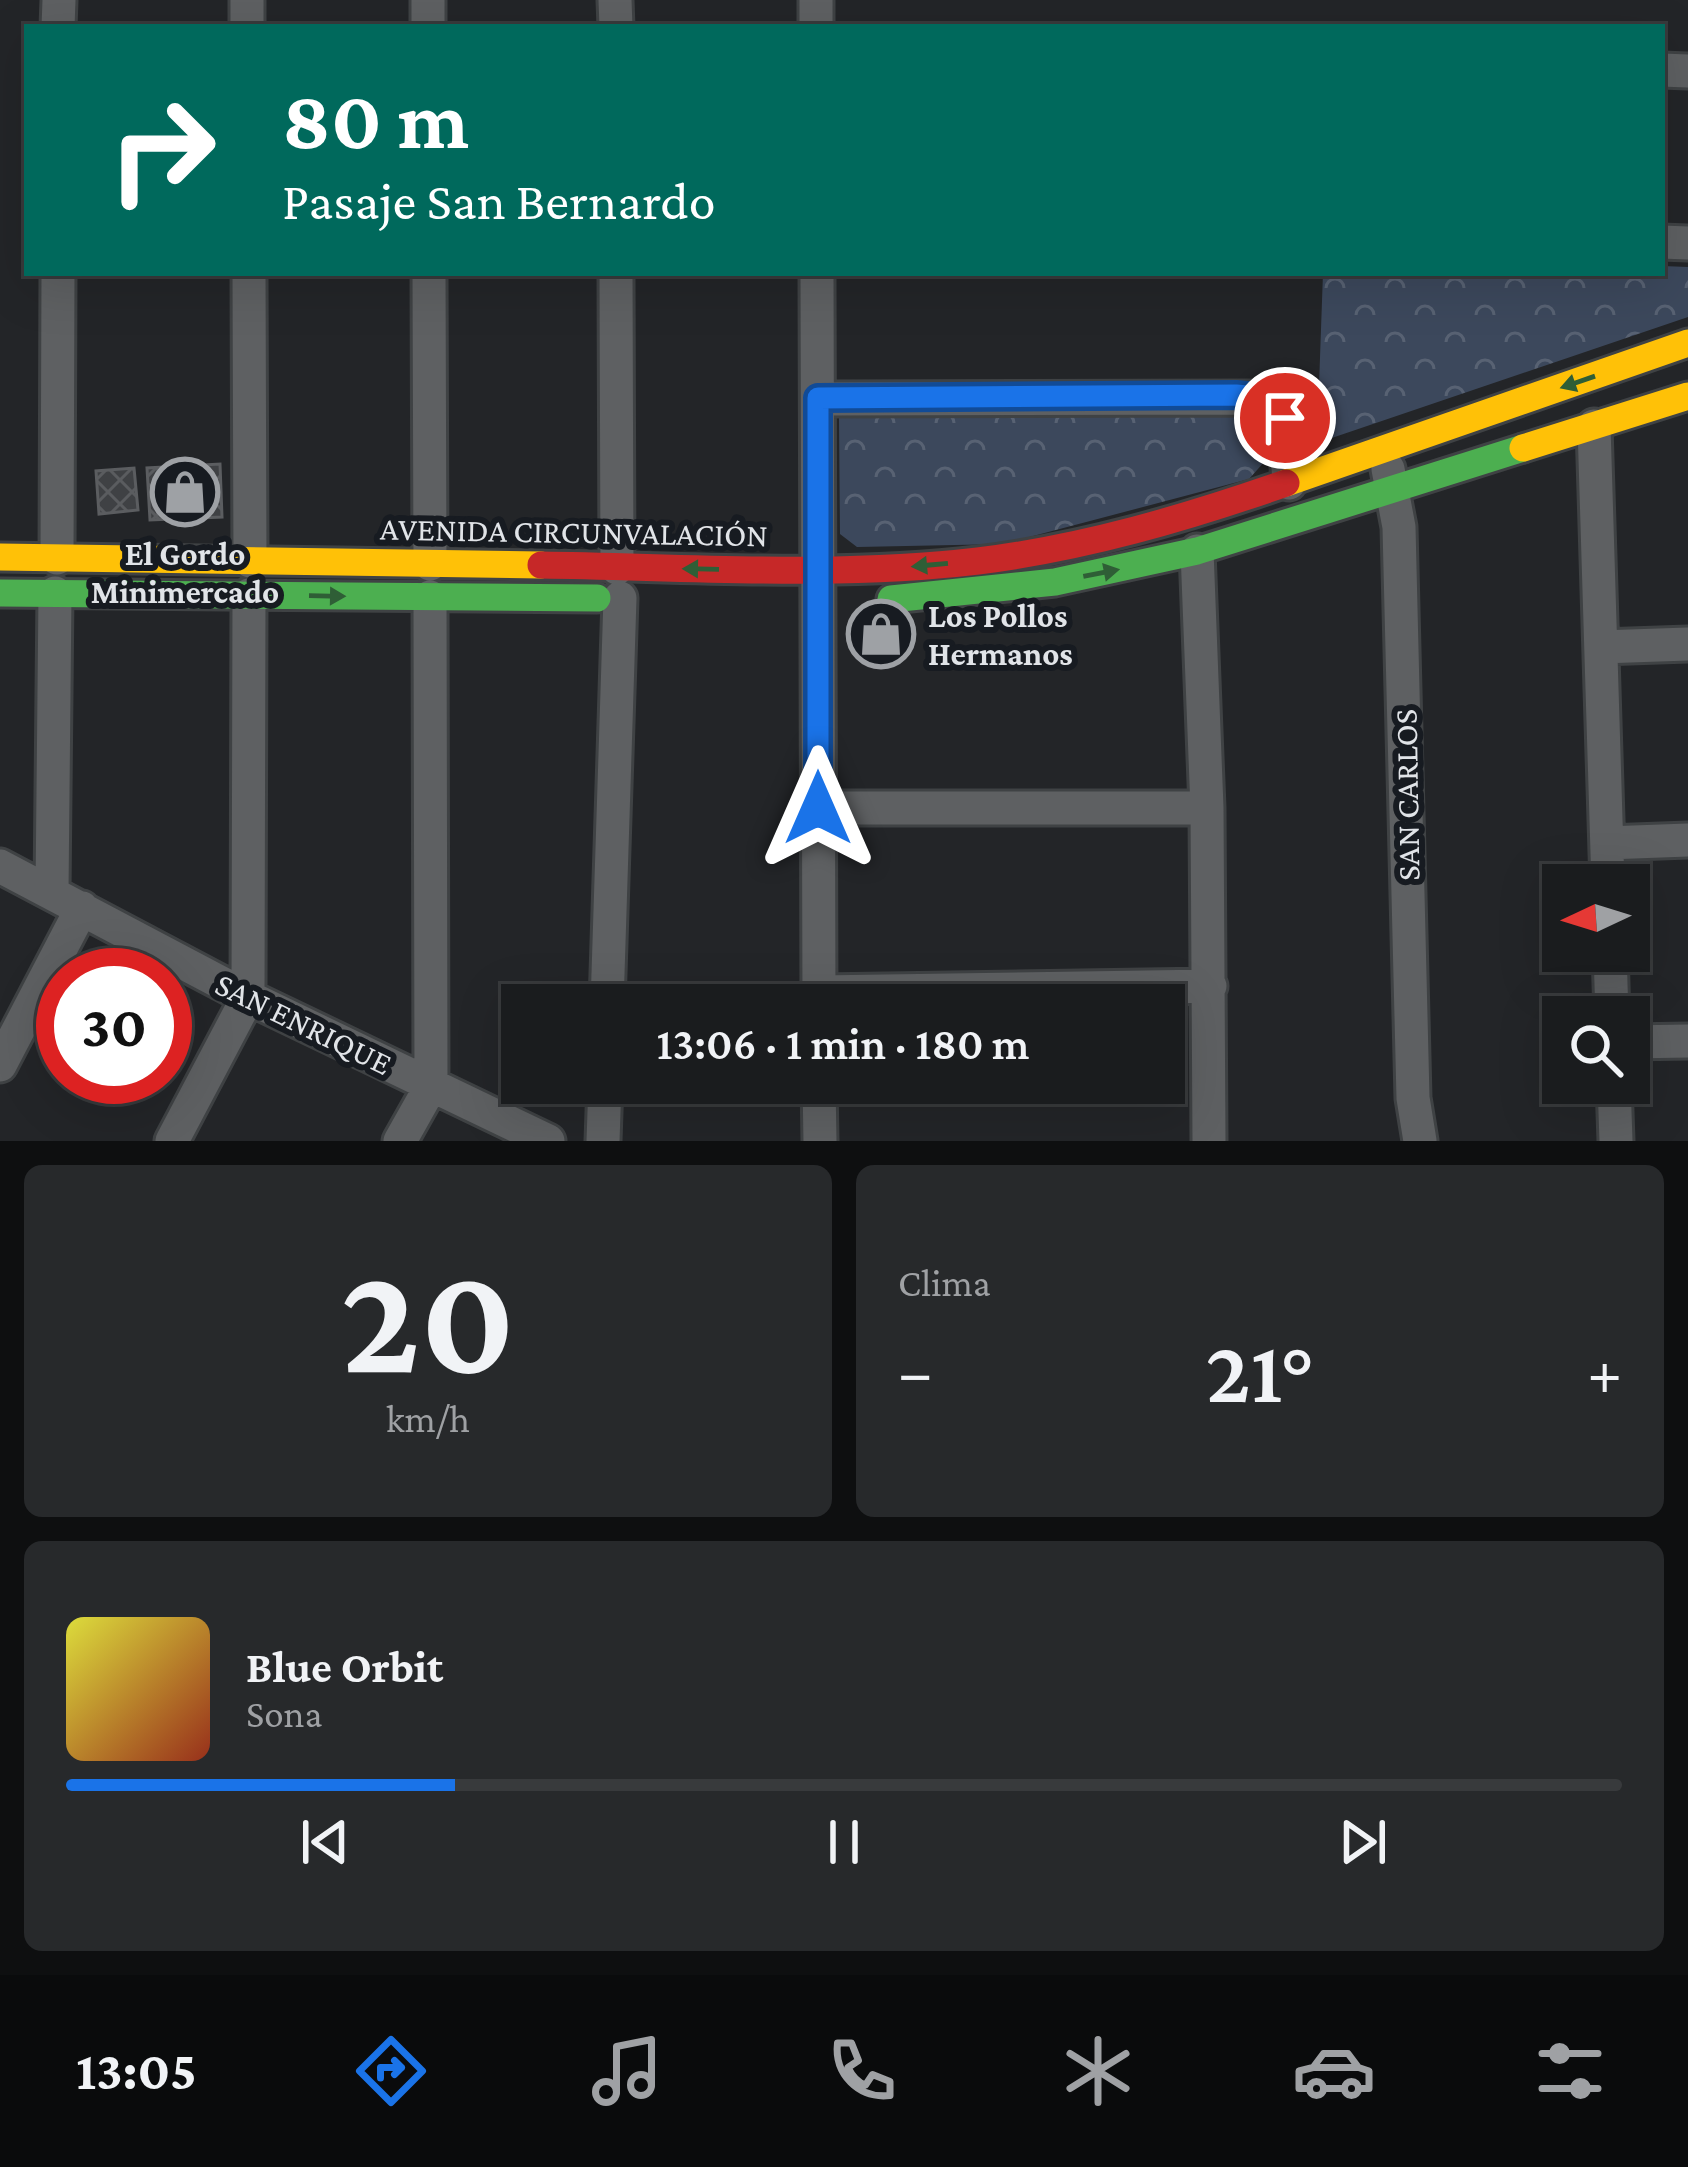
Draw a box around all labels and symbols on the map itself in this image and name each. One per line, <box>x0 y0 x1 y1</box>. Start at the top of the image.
pin <box>1234 367 1336 469</box>
one-way arrow <box>1559 374 1595 392</box>
shop icon: El Gordo Minimercado <box>150 457 220 527</box>
street label: AVENIDA CIRCUNVALACIÓN <box>380 510 768 553</box>
place label: El Gordo Minimercado <box>91 535 279 610</box>
one-way arrow <box>911 556 948 575</box>
one-way arrow <box>681 560 719 579</box>
one-way arrow <box>1083 563 1121 582</box>
one-way arrow <box>309 586 347 606</box>
place label: Los Pollos Hermanos <box>928 597 1073 672</box>
shop icon: Los Pollos Hermanos <box>846 599 916 669</box>
street label: SAN CARLOS <box>1387 709 1426 881</box>
position arrow <box>755 745 881 871</box>
north arrow <box>1542 864 1650 972</box>
speed limit sign: 30 <box>36 948 192 1104</box>
street label: SAN ENRIQUE <box>210 965 398 1082</box>

